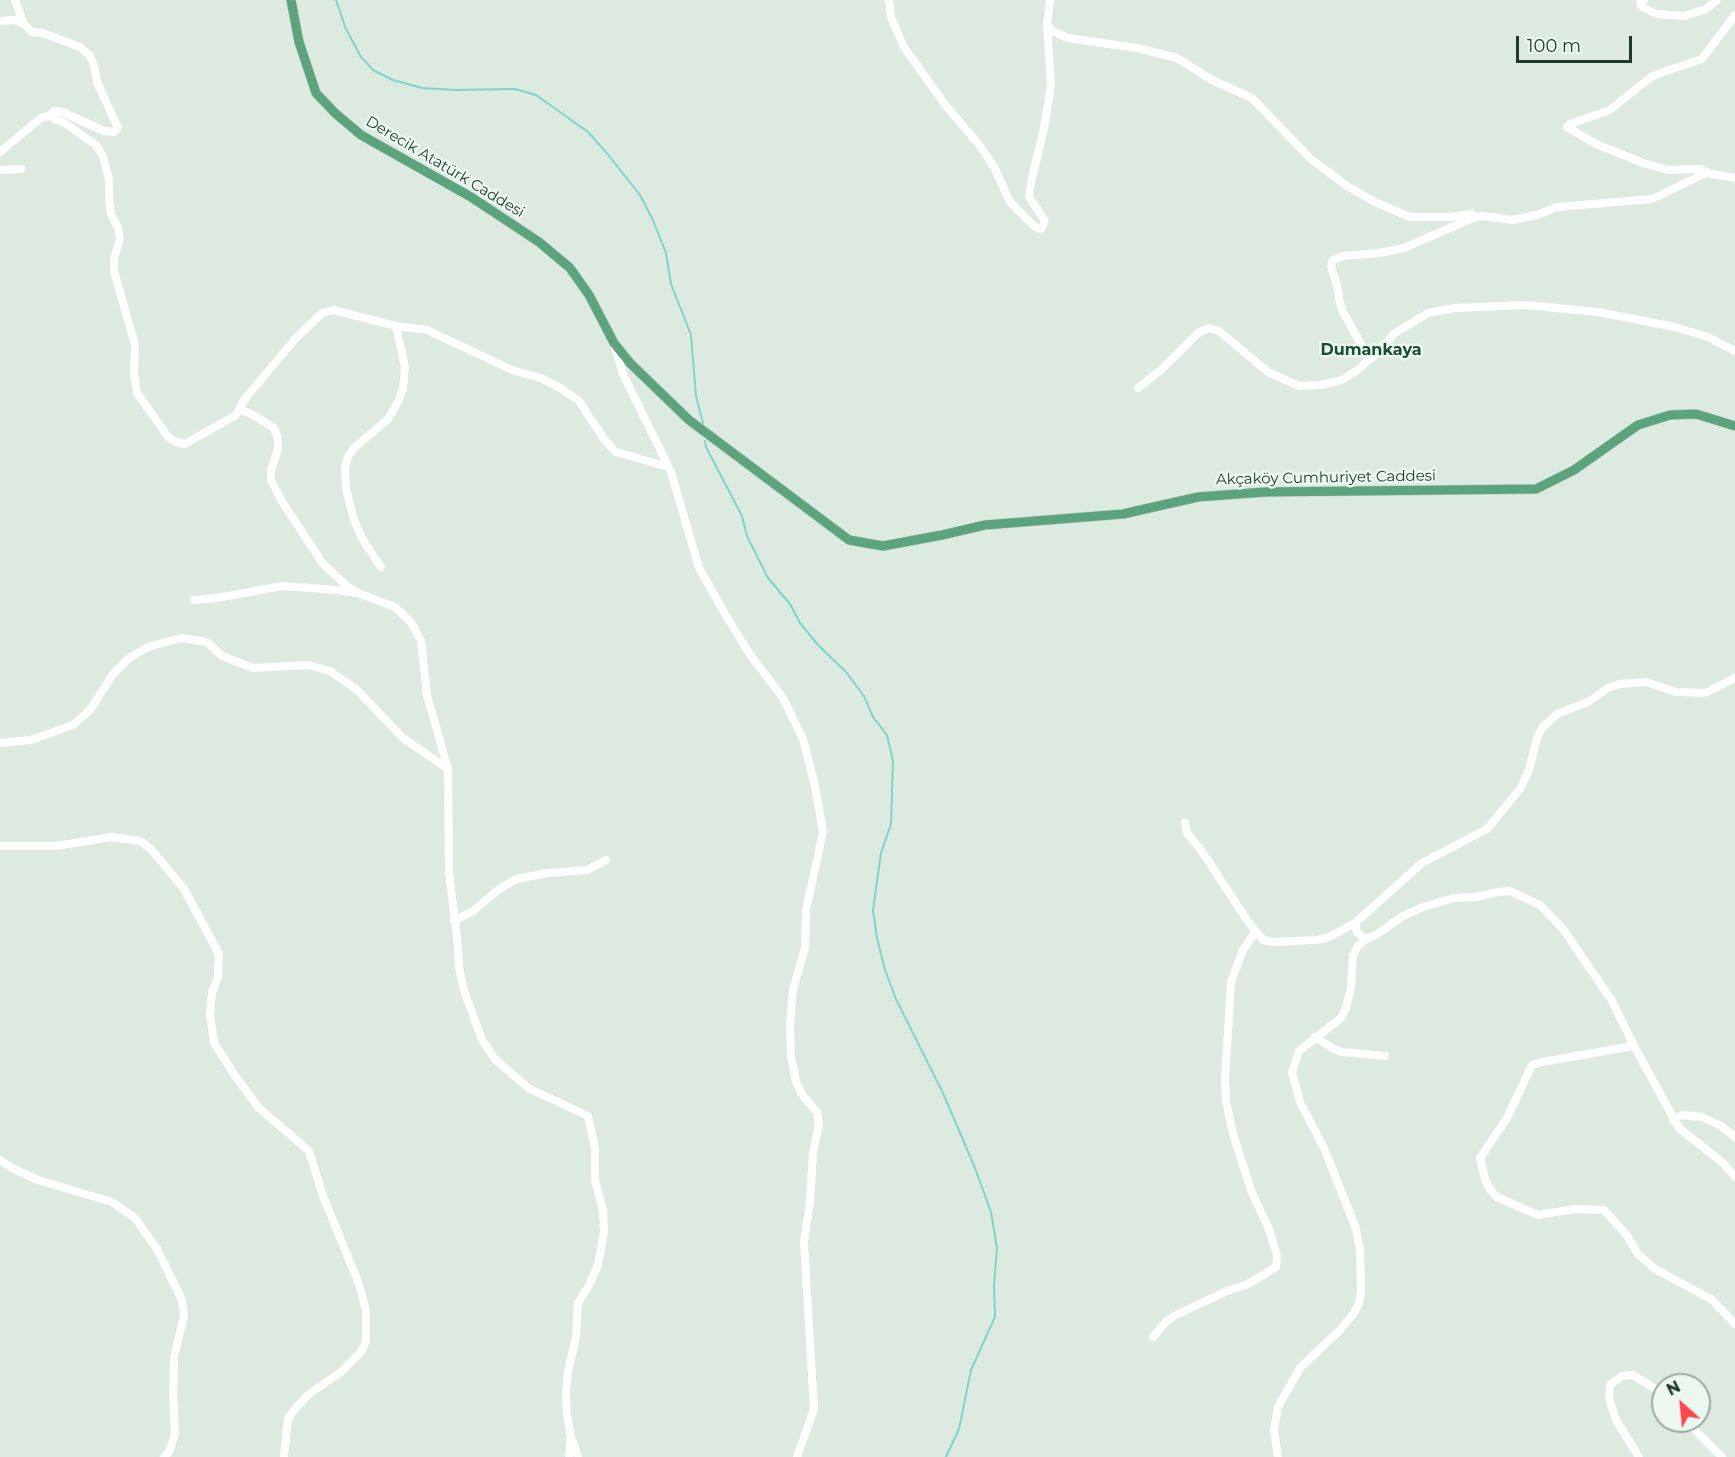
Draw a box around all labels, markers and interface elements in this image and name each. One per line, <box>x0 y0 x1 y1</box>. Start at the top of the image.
scale bar <box>1519 24 1634 62</box>
text: 100 m <box>1527 35 1581 57</box>
street label: Derecik Atatürk Caddesi <box>362 112 528 222</box>
district label: Dumankaya <box>1320 340 1422 360</box>
street label: Akçaköy Cumhuriyet Caddesi <box>1216 467 1436 489</box>
north arrow <box>1651 1373 1711 1433</box>
text: N <box>1663 1377 1684 1400</box>

